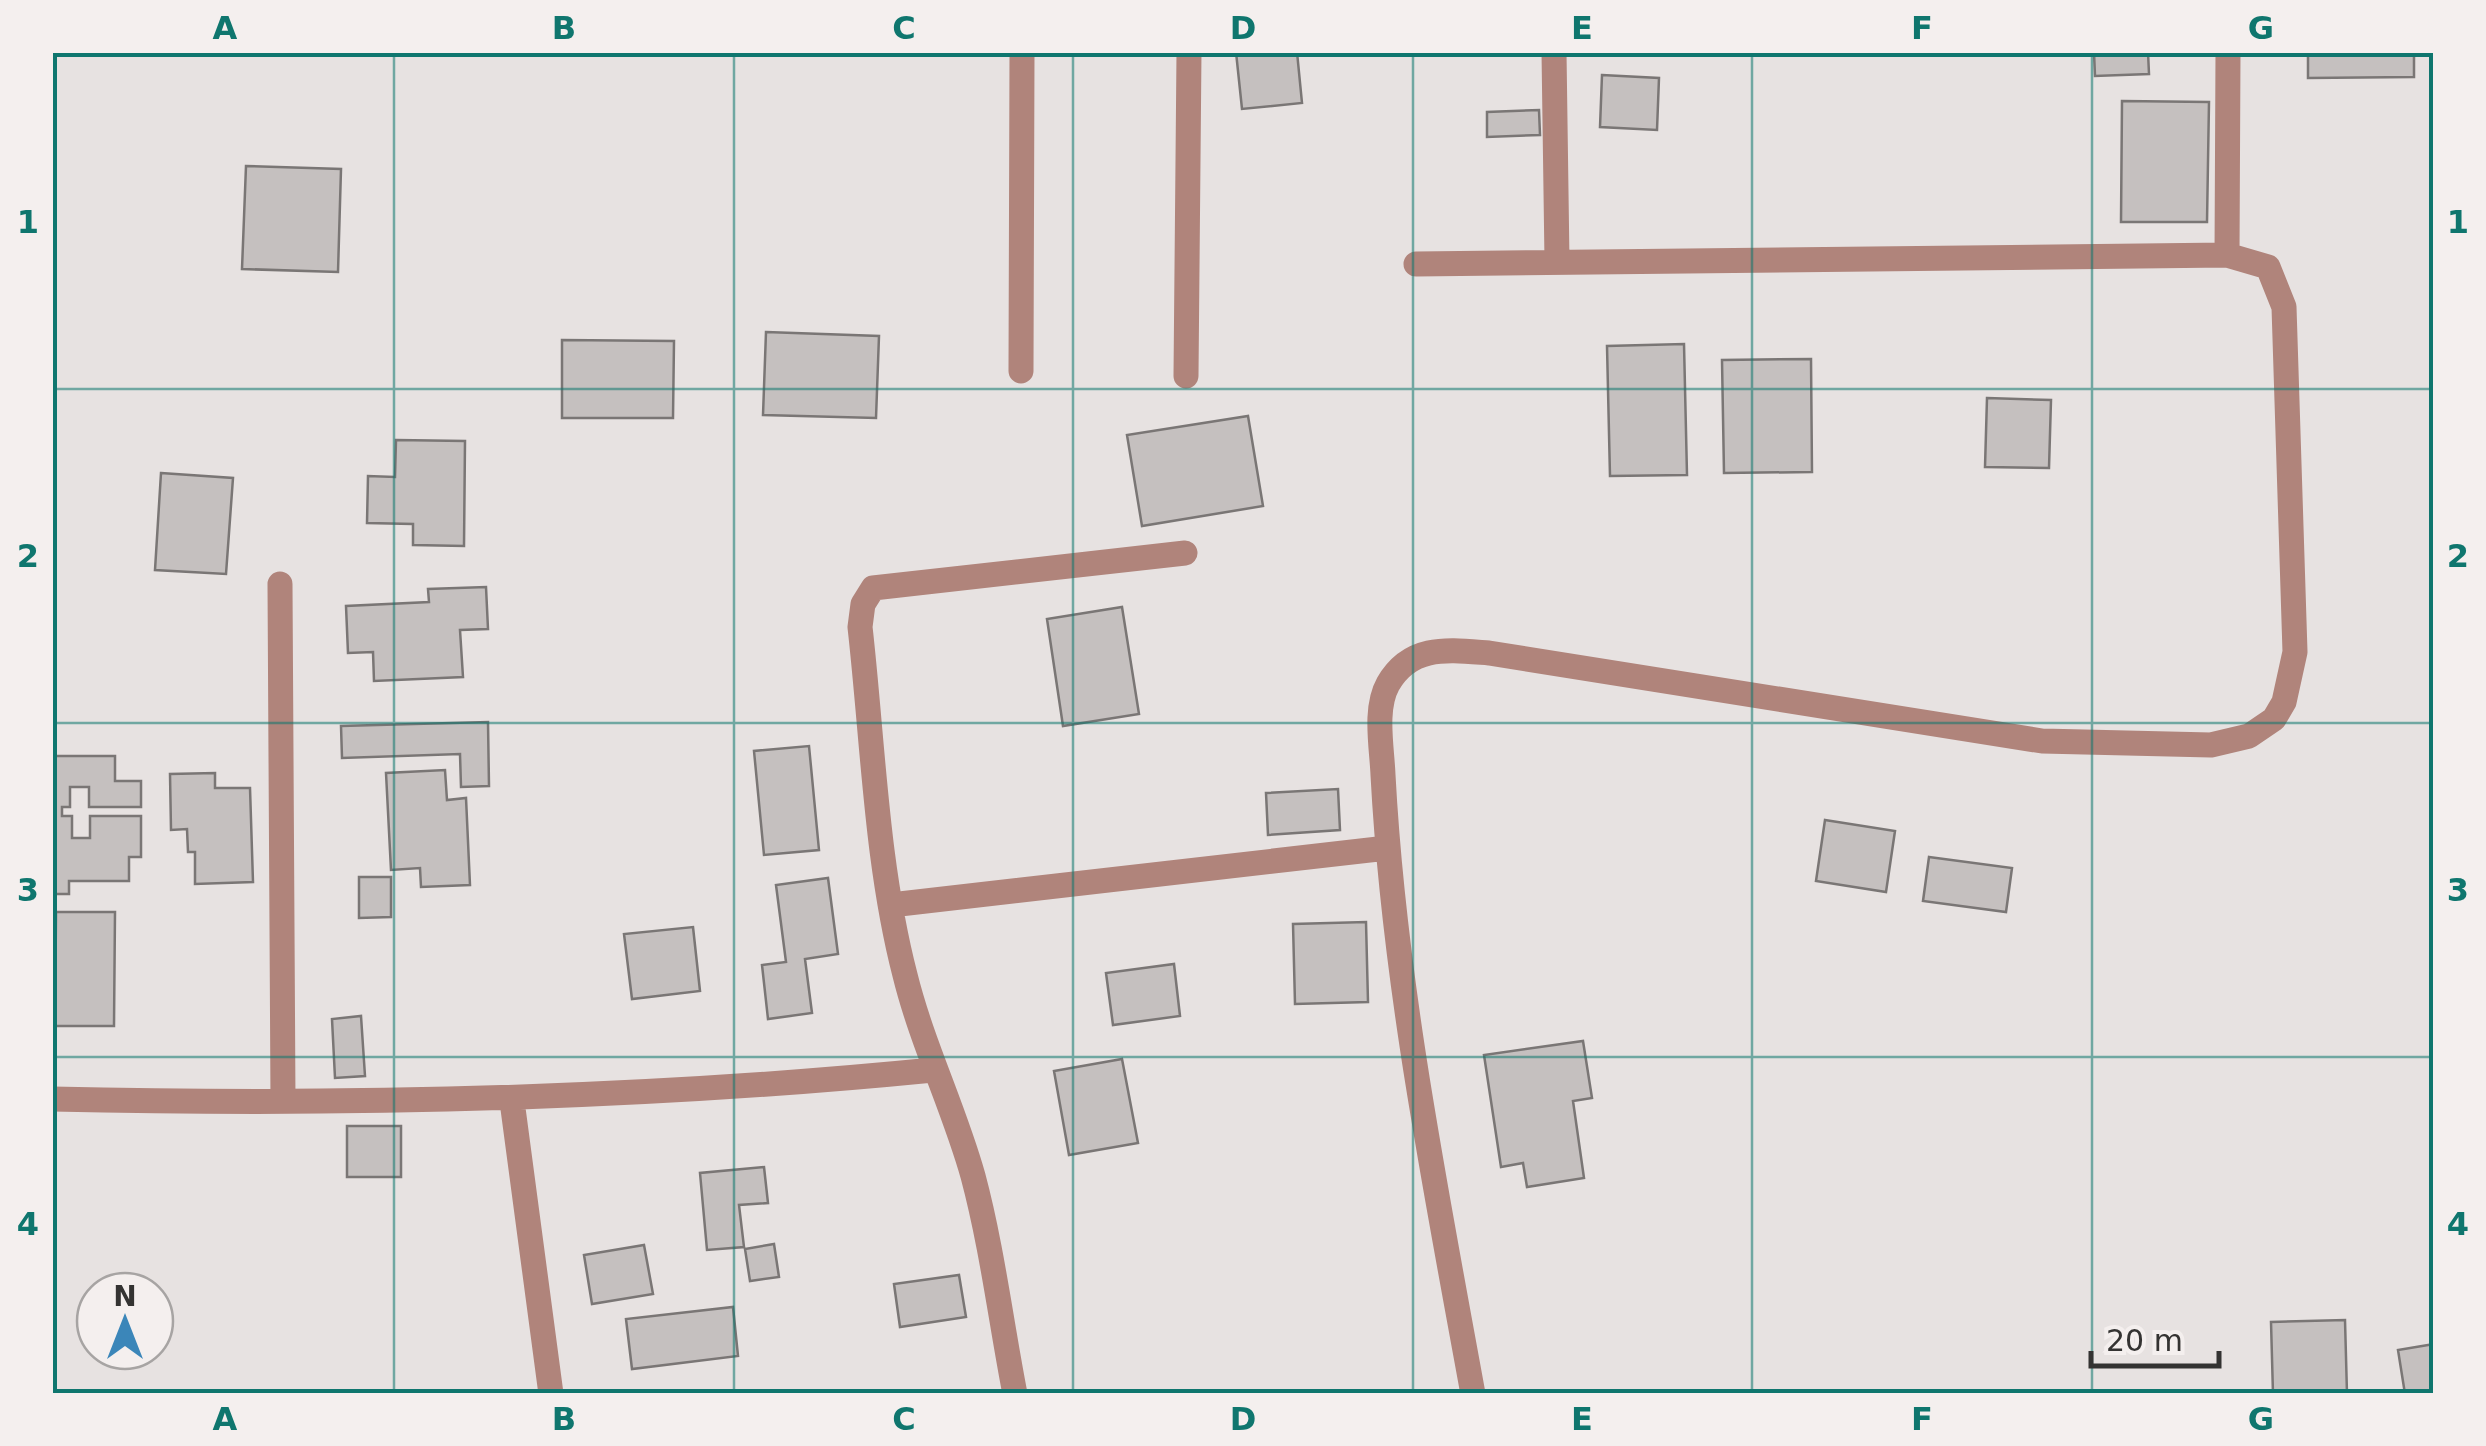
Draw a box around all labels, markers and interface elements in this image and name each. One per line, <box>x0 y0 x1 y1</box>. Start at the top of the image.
text: A <box>213 9 238 47</box>
text: B <box>552 9 576 47</box>
text: C <box>892 9 916 47</box>
text: D <box>1230 9 1256 47</box>
text: E <box>1571 9 1593 47</box>
text: F <box>1911 9 1933 47</box>
text: G <box>2248 9 2274 47</box>
text: 1 <box>17 203 39 241</box>
text: 1 <box>2447 203 2469 241</box>
text: 2 <box>17 537 39 575</box>
text: 2 <box>2447 537 2469 575</box>
text: 3 <box>17 871 39 909</box>
text: 3 <box>2447 871 2469 909</box>
text: 4 <box>17 1205 39 1243</box>
text: 4 <box>2447 1205 2469 1243</box>
north arrow <box>75 1271 175 1371</box>
text: N <box>113 1280 137 1313</box>
scale bar <box>2091 1306 2218 1368</box>
text: 20 m <box>2106 1323 2183 1358</box>
text: A <box>213 1400 238 1438</box>
text: B <box>552 1400 576 1438</box>
text: C <box>892 1400 916 1438</box>
text: D <box>1230 1400 1256 1438</box>
text: E <box>1571 1400 1593 1438</box>
text: F <box>1911 1400 1933 1438</box>
text: G <box>2248 1400 2274 1438</box>

